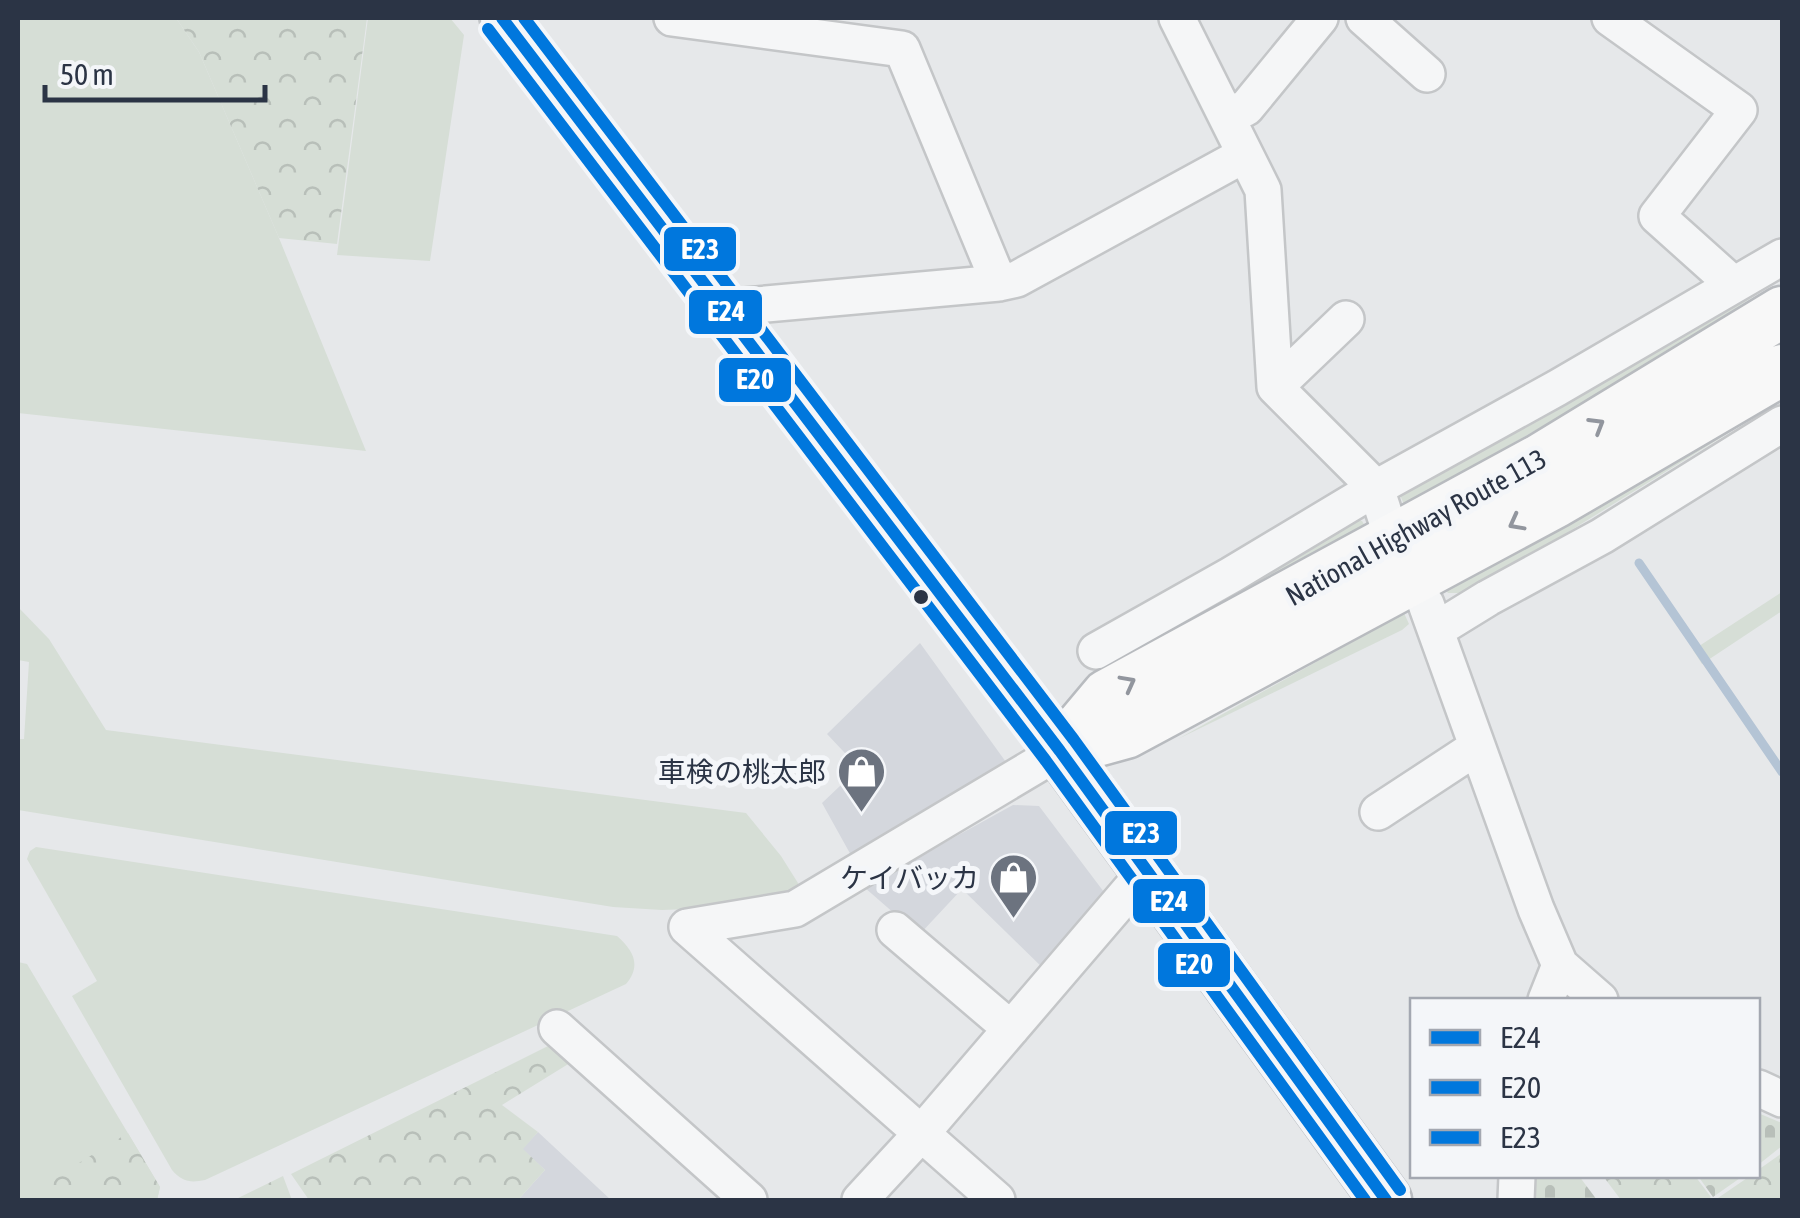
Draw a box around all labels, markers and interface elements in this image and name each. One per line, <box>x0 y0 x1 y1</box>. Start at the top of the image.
scale bar <box>45 40 265 102</box>
text: 50 m <box>60 57 114 91</box>
line badge: E23 <box>662 225 738 273</box>
text: E23 <box>681 233 719 265</box>
line badge: E24 <box>687 288 764 336</box>
text: E24 <box>707 295 745 327</box>
line badge: E20 <box>717 356 793 404</box>
text: E20 <box>736 363 774 395</box>
one-way arrow <box>1586 418 1604 437</box>
street label: National Highway Route 113 <box>1280 442 1552 612</box>
one-way arrow <box>1508 511 1526 530</box>
unlabelled marker <box>911 587 931 607</box>
one-way arrow <box>1117 676 1135 696</box>
shop icon: 車検の桃太郎 <box>835 746 887 814</box>
place label: 車検の桃太郎 <box>658 756 826 788</box>
line badge: E23 <box>1103 809 1179 857</box>
text: E23 <box>1122 817 1160 849</box>
shop icon: ケイバッカ <box>988 852 1040 920</box>
place label: ケイバッカ <box>840 862 979 894</box>
line badge: E24 <box>1131 877 1207 925</box>
text: E24 <box>1150 885 1188 917</box>
line badge: E20 <box>1156 941 1232 989</box>
text: E20 <box>1175 948 1213 980</box>
legend <box>1410 998 1760 1178</box>
text: E24 <box>1500 1020 1541 1054</box>
text: E20 <box>1500 1070 1541 1104</box>
text: E23 <box>1500 1120 1541 1154</box>

